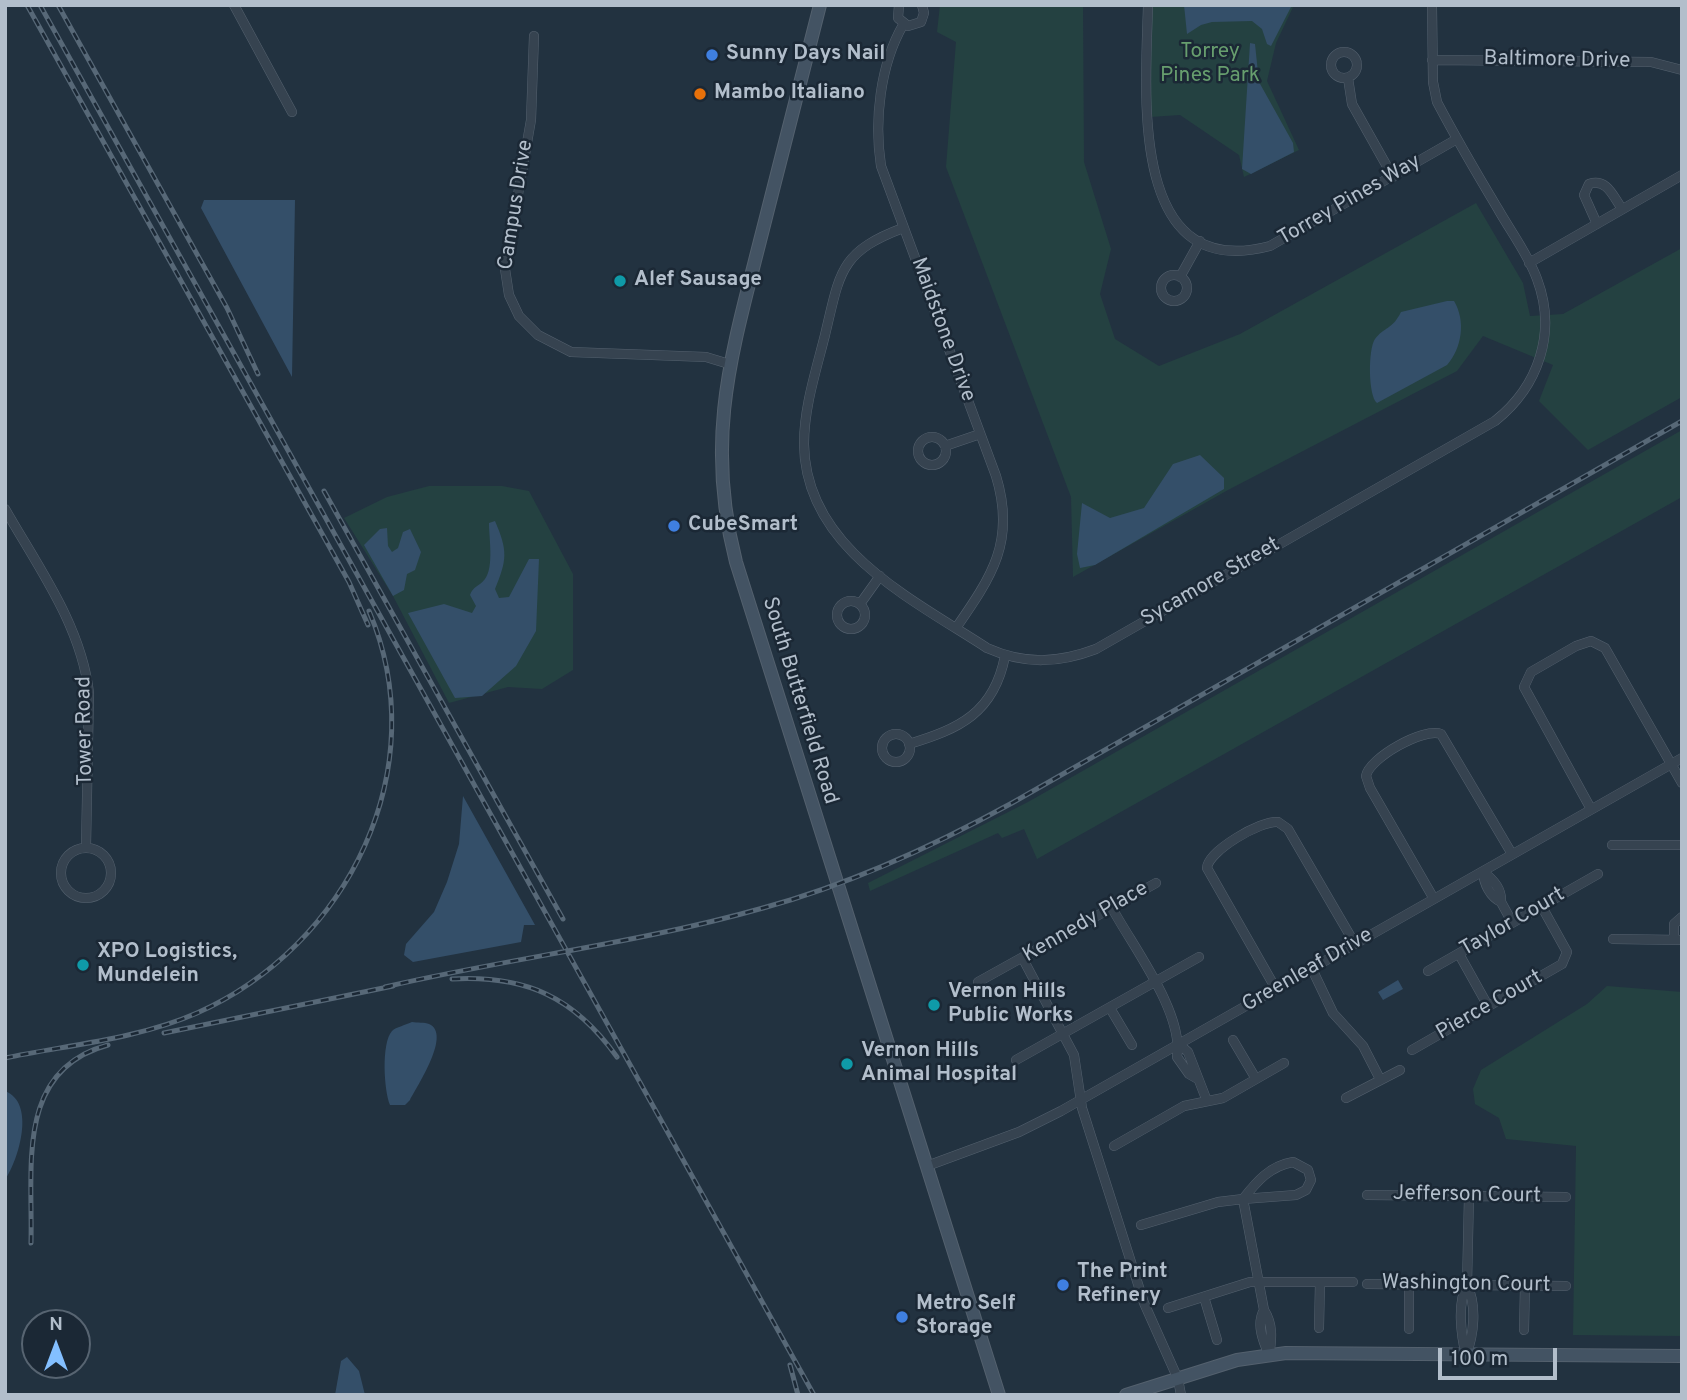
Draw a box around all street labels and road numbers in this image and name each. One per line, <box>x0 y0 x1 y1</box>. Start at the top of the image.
street label: Baltimore Drive <box>1483 47 1631 75</box>
street label: Campus Drive <box>494 138 540 272</box>
street label: Torrey Pines Way <box>1274 150 1426 252</box>
street label: Maidstone Drive <box>904 254 980 406</box>
street label: Sycamore Street <box>1137 533 1285 633</box>
street label: South Butterfield Road <box>755 594 843 808</box>
street label: Tower Road <box>72 676 100 786</box>
street label: Kennedy Place <box>1019 877 1153 969</box>
street label: Taylor Court <box>1456 883 1570 963</box>
street label: Greenleaf Drive <box>1238 923 1378 1019</box>
street label: Pierce Court <box>1432 965 1548 1047</box>
street label: Jefferson Court <box>1393 1182 1541 1210</box>
street label: Washington Court <box>1381 1271 1551 1299</box>

